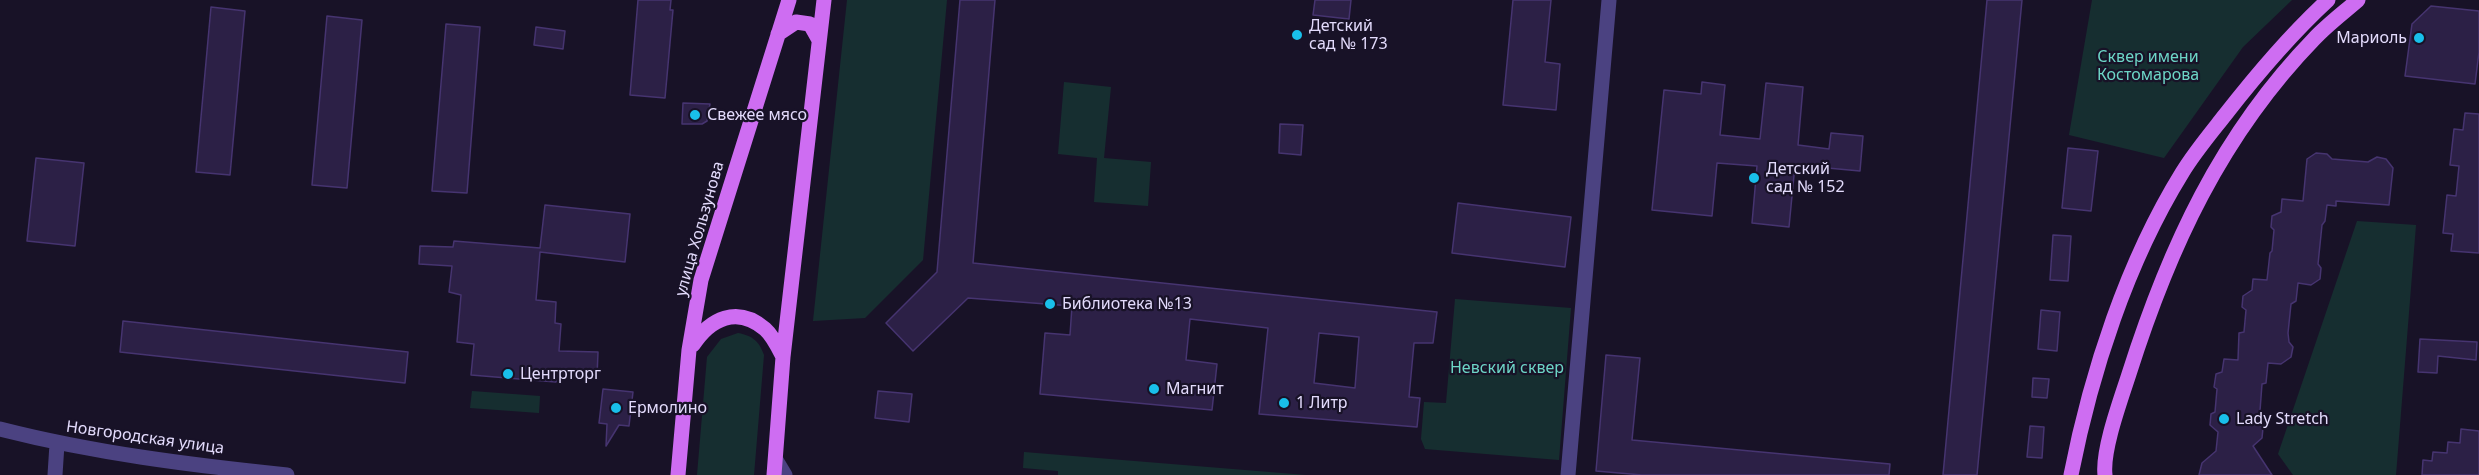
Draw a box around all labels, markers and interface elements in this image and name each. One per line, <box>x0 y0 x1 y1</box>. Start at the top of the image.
place label: Детский сад № 173 <box>1309 16 1388 54</box>
marker: Детский сад № 173 <box>1290 28 1304 42</box>
place label: Мариоль <box>2336 28 2407 48</box>
marker: Мариоль <box>2412 31 2426 45</box>
park label: Сквер имени Костомарова <box>2097 47 2199 85</box>
place label: Свежее мясо <box>707 105 807 125</box>
marker: Свежее мясо <box>688 108 702 122</box>
street label: улица Хользунова <box>672 159 728 299</box>
place label: Детский сад № 152 <box>1766 159 1845 197</box>
marker: Детский сад № 152 <box>1747 171 1761 185</box>
place label: Библиотека №13 <box>1062 294 1192 314</box>
marker: Библиотека №13 <box>1043 297 1057 311</box>
park label: Невский сквер <box>1450 358 1564 378</box>
place label: Центрторг <box>520 364 601 384</box>
marker: Центрторг <box>501 367 515 381</box>
place label: Магнит <box>1166 379 1224 399</box>
marker: Магнит <box>1147 382 1161 396</box>
place label: 1 Литр <box>1296 393 1348 413</box>
marker: 1 Литр <box>1277 396 1291 410</box>
place label: Ермолино <box>628 398 707 418</box>
marker: Ермолино <box>609 401 623 415</box>
place label: Lady Stretch <box>2236 409 2329 429</box>
marker: Lady Stretch <box>2217 412 2231 426</box>
street label: Новгородская улица <box>65 417 225 459</box>

